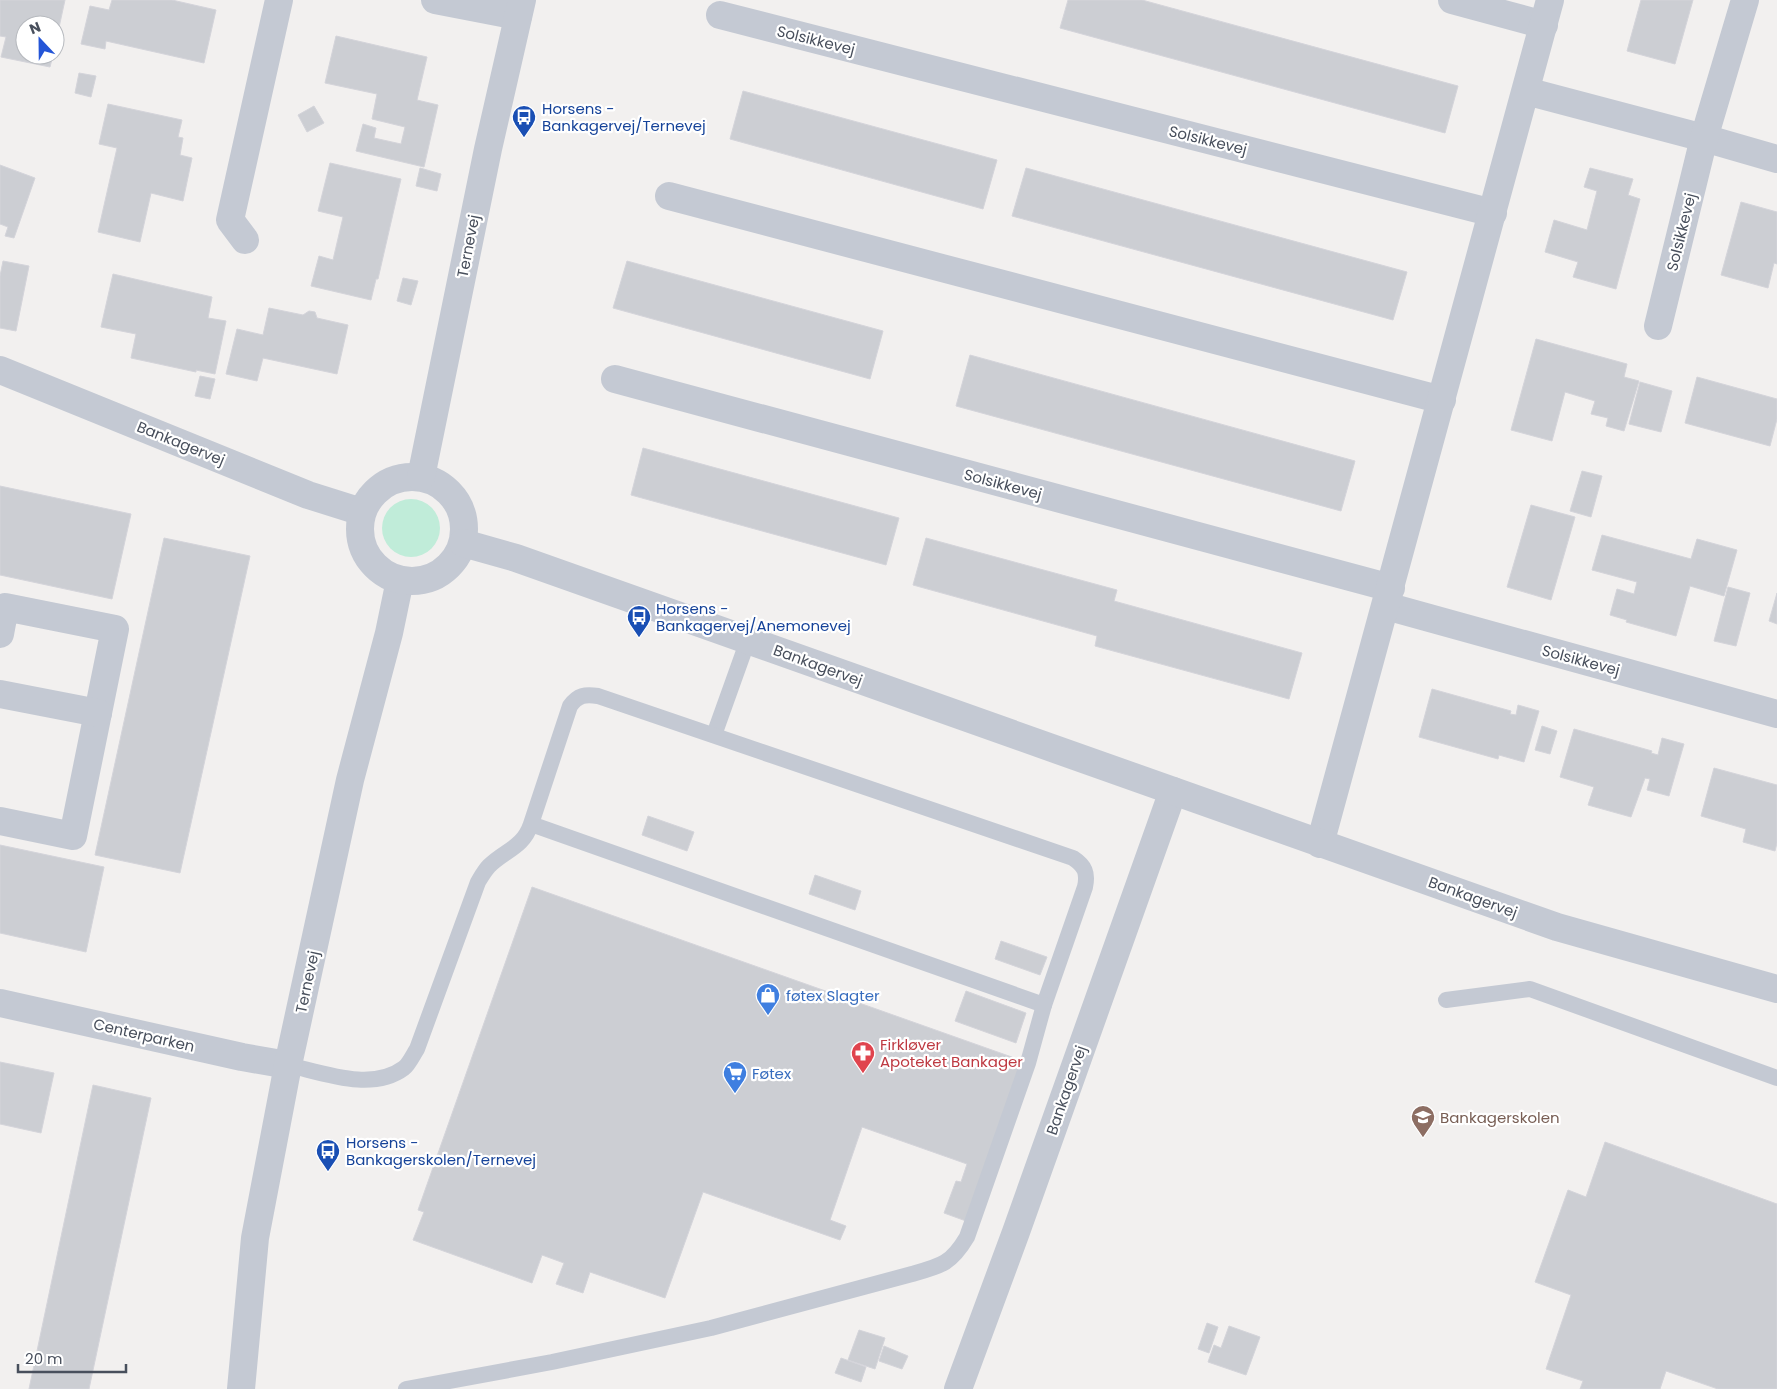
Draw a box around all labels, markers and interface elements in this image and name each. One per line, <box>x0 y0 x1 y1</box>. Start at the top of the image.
north arrow <box>15 15 65 65</box>
text: N <box>27 17 44 39</box>
street label: Solsikkevej <box>775 20 857 60</box>
place label: Horsens - Bankagervej/Ternevej <box>542 98 706 136</box>
bus stop icon: Horsens - Bankagervej/Ternevej <box>511 104 537 138</box>
street label: Solsikkevej <box>1167 120 1249 160</box>
street label: Solsikkevej <box>1661 191 1701 273</box>
street label: Ternevej <box>452 213 484 279</box>
street label: Bankagervej <box>134 416 228 470</box>
street label: Solsikkevej <box>962 464 1044 504</box>
place label: Horsens - Bankagervej/Anemonevej <box>656 598 851 636</box>
bus stop icon: Horsens - Bankagervej/Anemonevej <box>626 604 652 638</box>
street label: Bankagervej <box>771 639 865 691</box>
street label: Solsikkevej <box>1540 640 1622 680</box>
street label: Bankagervej <box>1426 871 1520 923</box>
street label: Ternevej <box>290 949 324 1015</box>
shop icon: føtex Slagter <box>755 982 781 1016</box>
place label: føtex Slagter <box>786 985 880 1006</box>
street label: Centerparken <box>91 1013 197 1057</box>
place label: Firkløver Apoteket Bankager <box>880 1034 1023 1072</box>
pharmacy icon: Firkløver Apoteket Bankager <box>850 1040 876 1074</box>
street label: Bankagervej <box>1041 1042 1091 1138</box>
supermarket icon: Føtex <box>722 1060 748 1094</box>
place label: Føtex <box>752 1063 791 1084</box>
school or university icon: Bankagerskolen <box>1410 1104 1436 1138</box>
place label: Bankagerskolen <box>1440 1107 1560 1128</box>
place label: Horsens - Bankagerskolen/Ternevej <box>346 1132 536 1170</box>
bus stop icon: Horsens - Bankagerskolen/Ternevej <box>315 1138 341 1172</box>
scale bar <box>18 1342 125 1374</box>
text: 20 m <box>25 1348 63 1369</box>

